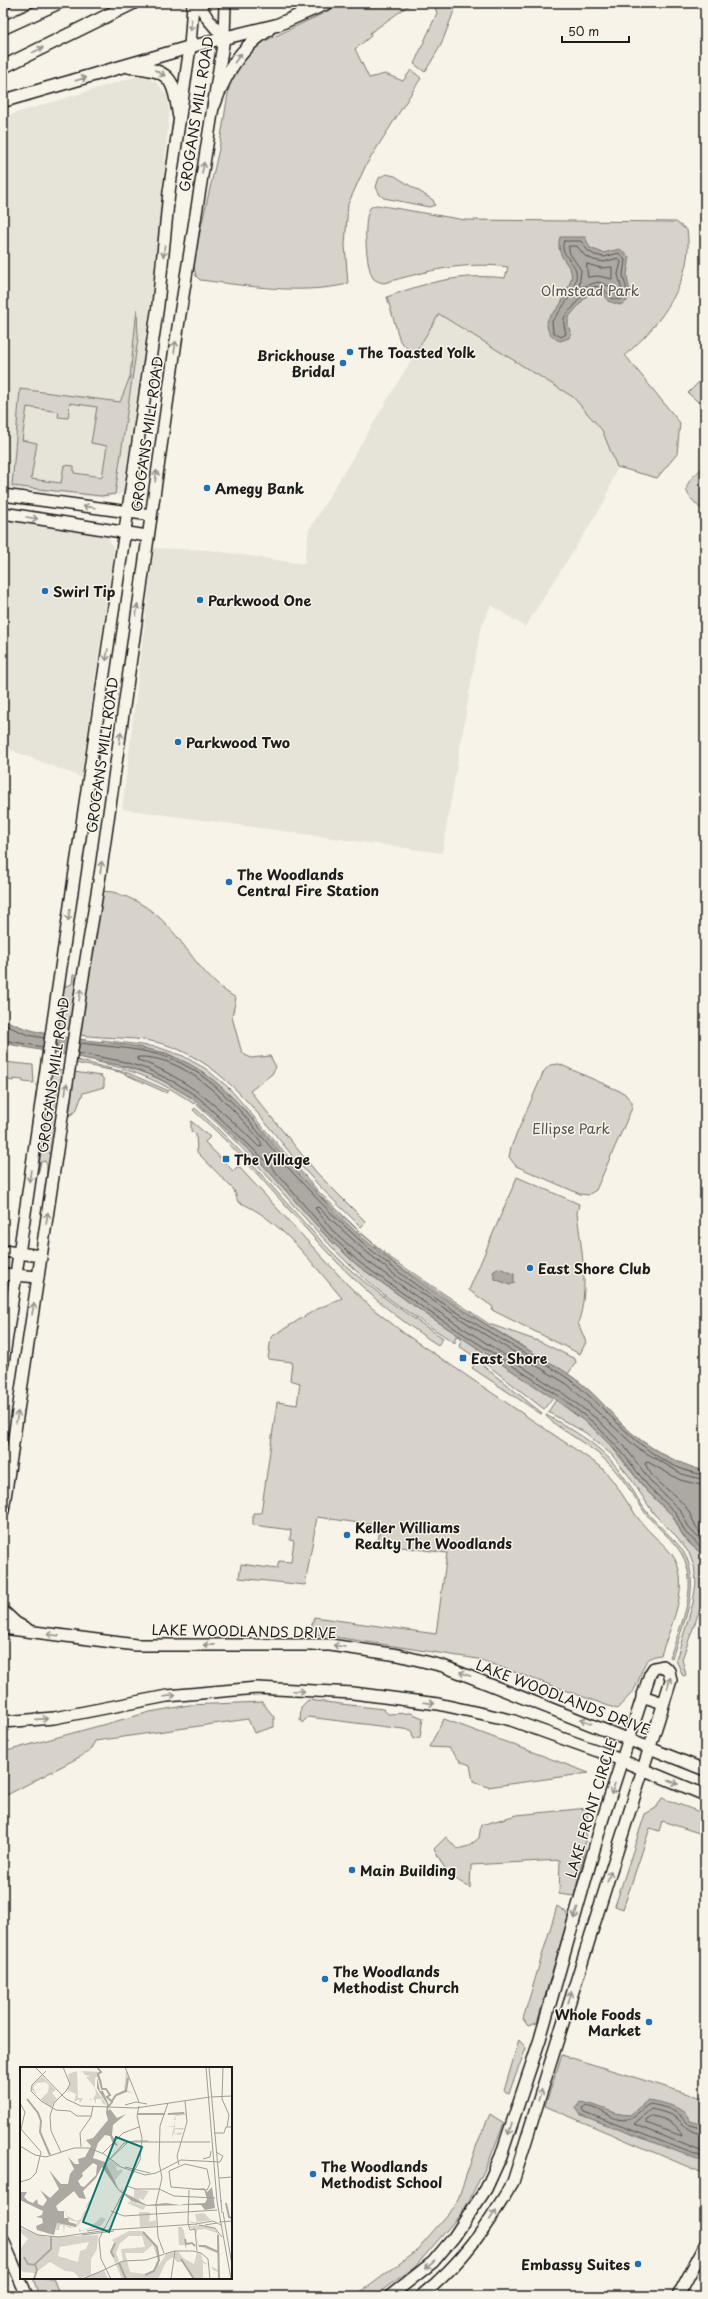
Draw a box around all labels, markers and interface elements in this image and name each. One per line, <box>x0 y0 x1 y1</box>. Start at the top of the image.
one-way arrow <box>188 18 195 31</box>
scale bar <box>562 18 629 44</box>
text: 50 m <box>568 22 599 40</box>
street label: GROGANS MILL ROAD <box>173 35 219 193</box>
one-way arrow <box>32 46 44 53</box>
one-way arrow <box>233 53 242 64</box>
one-way arrow <box>154 70 166 78</box>
one-way arrow <box>74 75 87 82</box>
one-way arrow <box>200 162 208 175</box>
one-way arrow <box>160 244 167 257</box>
park label: Olmstead Park <box>541 280 640 301</box>
one-way arrow <box>171 341 179 354</box>
place label: The Toasted Yolk <box>358 342 476 363</box>
place label: Brickhouse Bridal <box>257 345 335 382</box>
marker: The Toasted Yolk <box>345 347 355 357</box>
street label: GROGANS MILL ROAD <box>126 355 168 513</box>
marker: Brickhouse Bridal <box>338 358 348 368</box>
one-way arrow <box>152 470 160 483</box>
place label: Amegy Bank <box>215 478 305 499</box>
marker: Amegy Bank <box>202 483 212 493</box>
one-way arrow <box>83 503 96 511</box>
one-way arrow <box>25 514 38 522</box>
place label: Swirl Tip <box>53 581 116 602</box>
marker: Swirl Tip <box>40 586 50 596</box>
place label: Parkwood One <box>208 590 311 611</box>
marker: Parkwood One <box>195 595 205 605</box>
one-way arrow <box>133 604 141 617</box>
one-way arrow <box>103 648 111 661</box>
street label: GROGANS MILL ROAD <box>81 676 123 834</box>
one-way arrow <box>116 732 124 745</box>
place label: Parkwood Two <box>186 732 290 753</box>
marker: Parkwood Two <box>173 737 183 747</box>
one-way arrow <box>97 861 105 874</box>
place label: The Woodlands Central Fire Station <box>237 864 379 901</box>
marker: The Woodlands Central Fire Station <box>224 877 234 887</box>
one-way arrow <box>65 908 73 921</box>
one-way arrow <box>76 989 84 1002</box>
street label: GROGANS MILL ROAD <box>32 996 74 1154</box>
one-way arrow <box>62 1083 70 1096</box>
park label: Ellipse Park <box>532 1118 611 1139</box>
place label: The Village <box>234 1149 310 1170</box>
marker: The Village <box>221 1154 231 1164</box>
one-way arrow <box>26 1169 34 1182</box>
one-way arrow <box>43 1212 51 1225</box>
place label: East Shore Club <box>538 1258 651 1279</box>
marker: East Shore Club <box>525 1263 535 1273</box>
one-way arrow <box>29 1303 37 1316</box>
place label: East Shore <box>471 1348 548 1369</box>
marker: East Shore <box>458 1353 468 1363</box>
one-way arrow <box>13 1411 21 1424</box>
place label: Keller Williams Realty The Woodlands <box>355 1517 512 1554</box>
marker: Keller Williams Realty The Woodlands <box>342 1530 352 1540</box>
street label: LAKE WOODLANDS DRIVE <box>151 1619 337 1643</box>
one-way arrow <box>47 1631 60 1639</box>
one-way arrow <box>203 1641 216 1649</box>
one-way arrow <box>333 1642 346 1650</box>
street label: LAKE WOODLANDS DRIVE <box>473 1654 653 1740</box>
one-way arrow <box>460 1670 472 1678</box>
one-way arrow <box>666 1677 674 1690</box>
one-way arrow <box>292 1687 305 1694</box>
one-way arrow <box>163 1693 176 1700</box>
one-way arrow <box>422 1699 435 1707</box>
one-way arrow <box>35 1715 48 1722</box>
one-way arrow <box>581 1717 593 1725</box>
street label: LAKE FRONT CIRCLE <box>560 1736 622 1880</box>
one-way arrow <box>667 1779 679 1787</box>
one-way arrow <box>609 1782 616 1795</box>
place label: Main Building <box>360 1860 456 1881</box>
marker: Main Building <box>347 1865 357 1875</box>
one-way arrow <box>606 1870 613 1883</box>
one-way arrow <box>572 1907 579 1920</box>
place label: The Woodlands Methodist Church <box>333 1961 459 1998</box>
marker: The Woodlands Methodist Church <box>320 1974 330 1984</box>
one-way arrow <box>567 1991 575 2003</box>
place label: Whole Foods Market <box>555 2004 641 2041</box>
marker: Whole Foods Market <box>644 2017 654 2027</box>
inset map <box>20 2067 232 2279</box>
one-way arrow <box>537 2089 544 2102</box>
one-way arrow <box>505 2123 513 2135</box>
place label: The Woodlands Methodist School <box>321 2156 442 2193</box>
marker: The Woodlands Methodist School <box>308 2169 318 2179</box>
one-way arrow <box>488 2210 497 2221</box>
place label: Embassy Suites <box>521 2254 630 2275</box>
marker: Embassy Suites <box>633 2259 643 2269</box>
one-way arrow <box>424 2261 435 2270</box>

